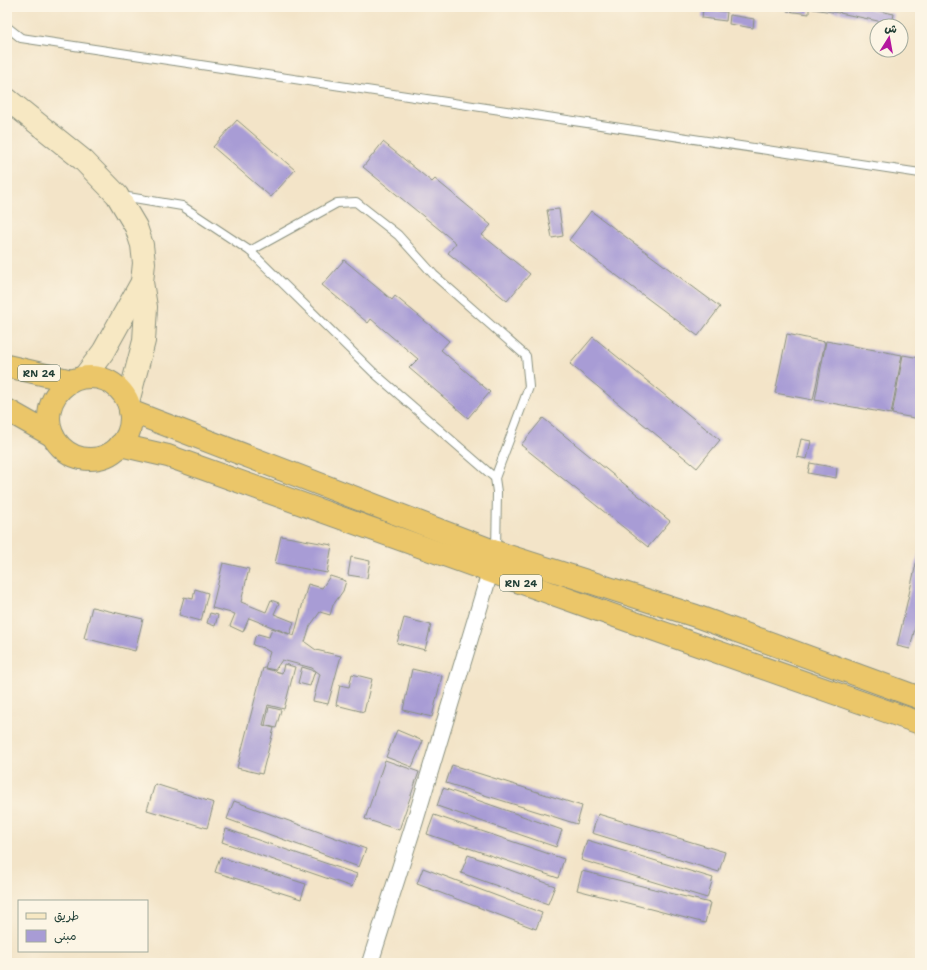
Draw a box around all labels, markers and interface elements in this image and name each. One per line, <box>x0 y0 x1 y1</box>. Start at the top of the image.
north arrow <box>869 18 909 58</box>
text: ش <box>883 20 898 37</box>
road number: RN 24 <box>18 365 60 381</box>
road number: RN 24 <box>500 575 542 591</box>
legend <box>18 900 148 952</box>
text: طريق <box>54 908 79 924</box>
text: مبنى <box>54 928 77 944</box>

